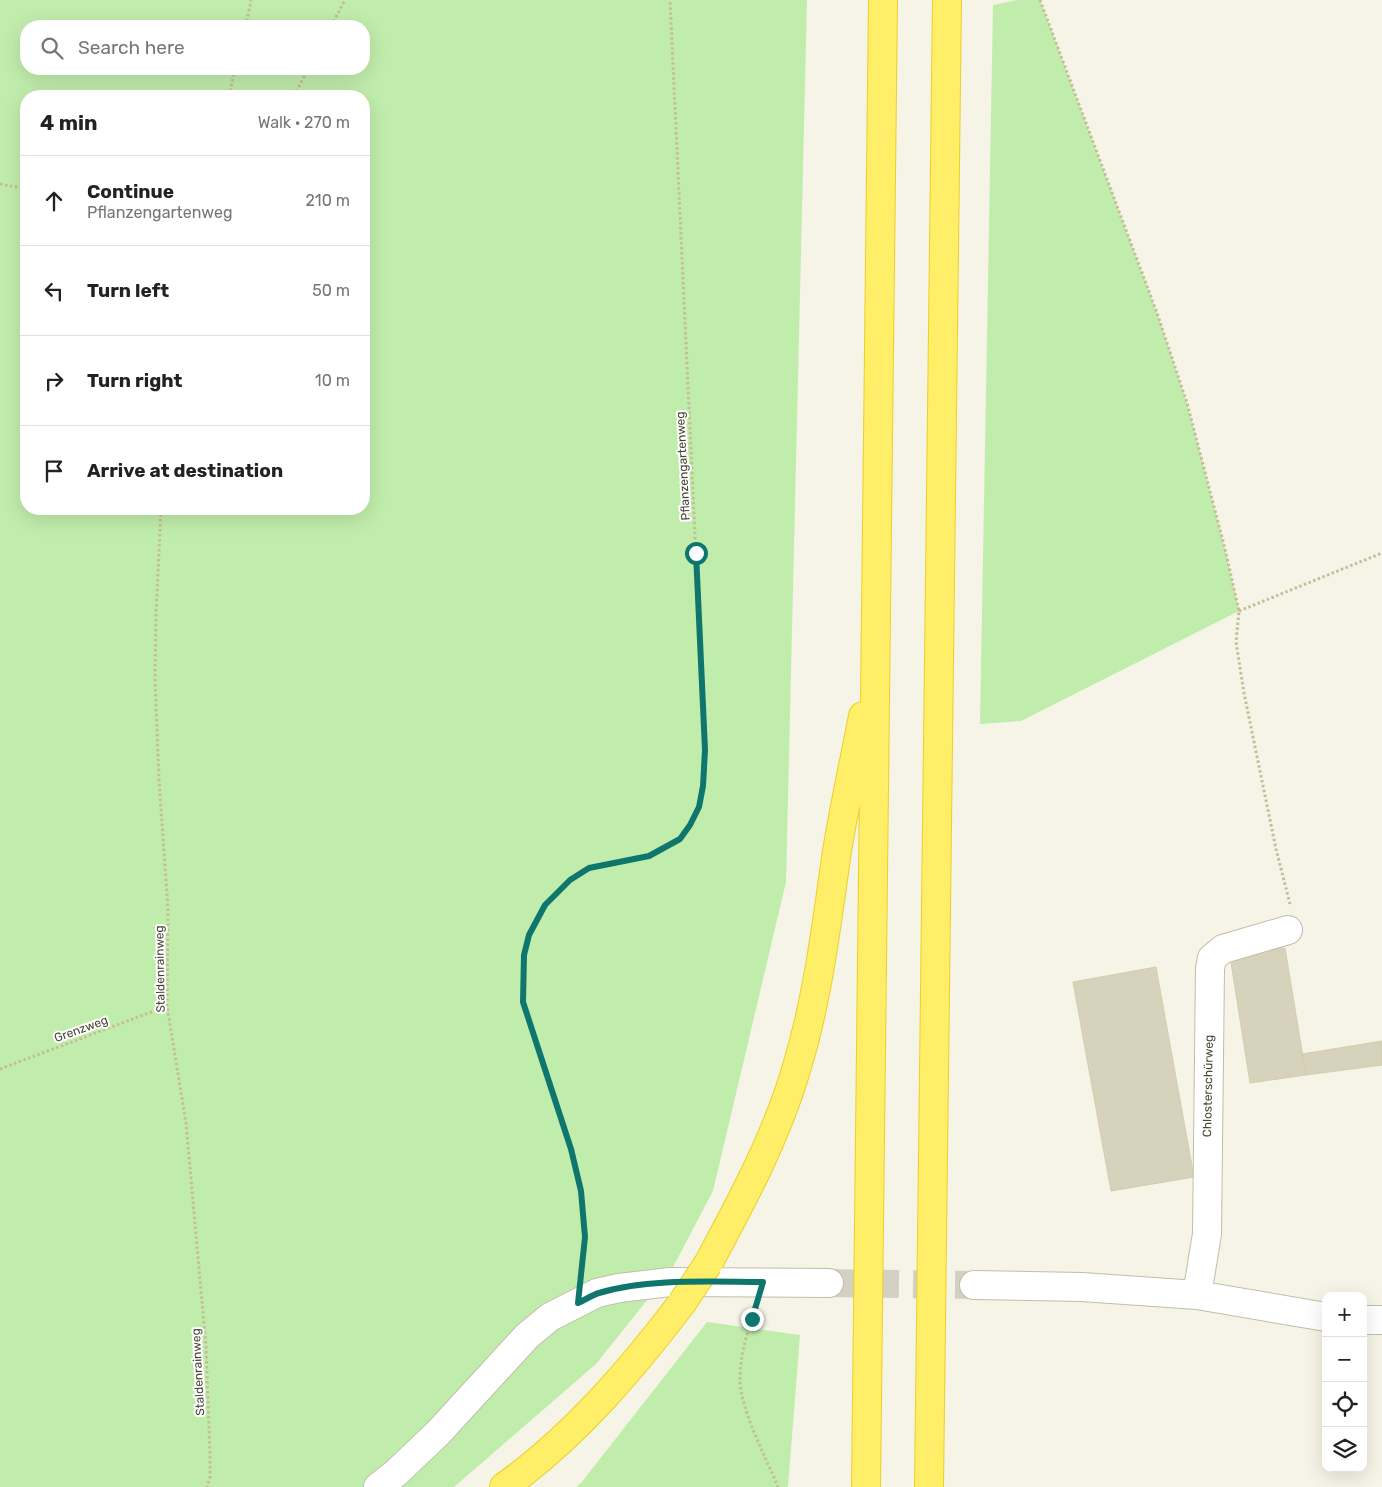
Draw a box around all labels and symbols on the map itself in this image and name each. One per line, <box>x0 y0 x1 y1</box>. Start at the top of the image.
street label: Pflanzengartenweg <box>673 411 693 521</box>
route start <box>685 542 708 565</box>
street label: Staldenrainweg <box>152 925 168 1013</box>
street label: Grenzweg <box>52 1013 110 1045</box>
street label: Chlosterschürweg <box>1200 1035 1216 1137</box>
route end <box>741 1308 764 1331</box>
street label: Staldenrainweg <box>189 1328 207 1416</box>

